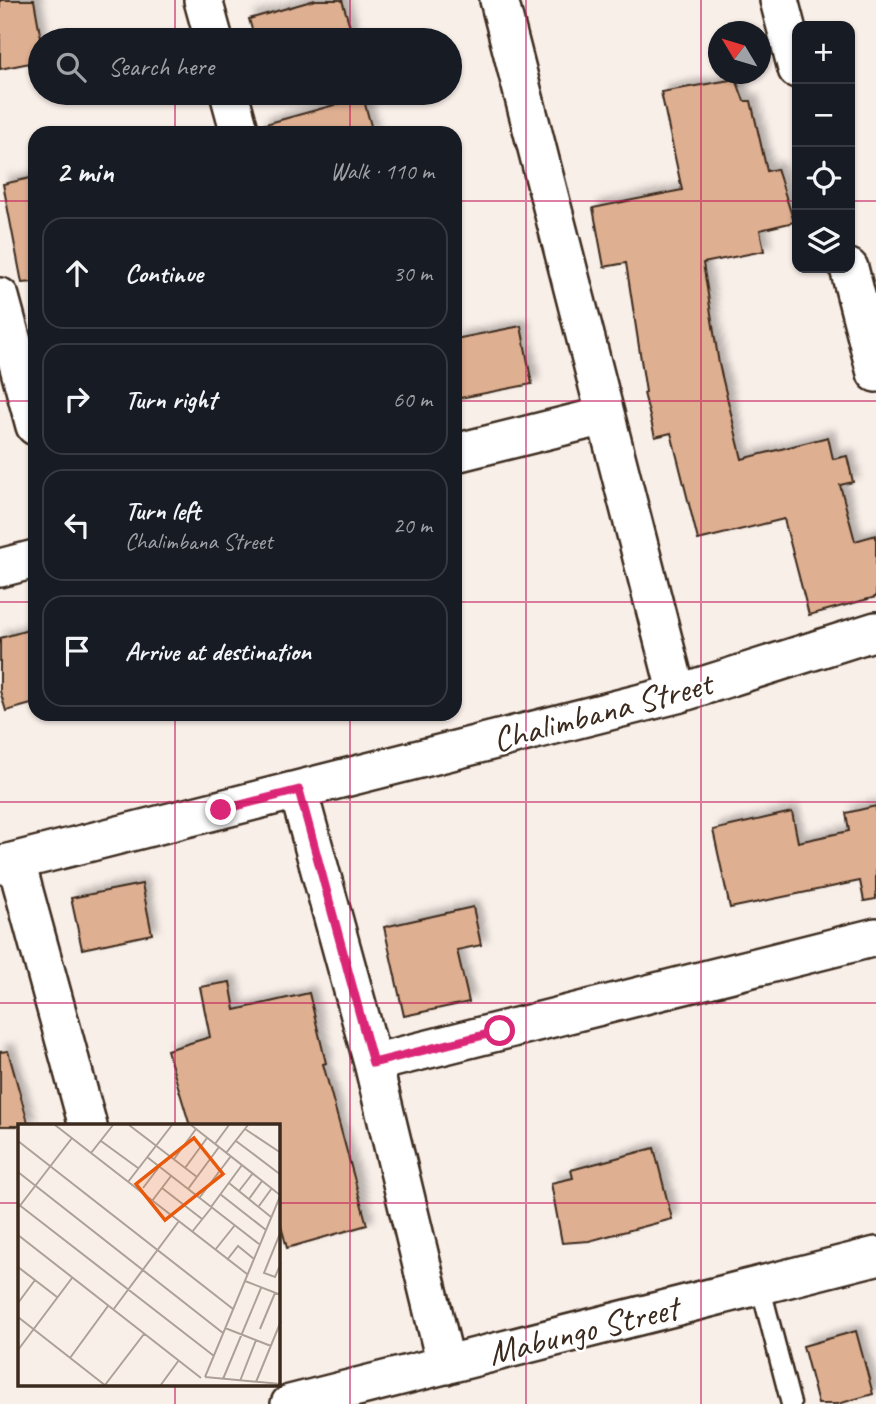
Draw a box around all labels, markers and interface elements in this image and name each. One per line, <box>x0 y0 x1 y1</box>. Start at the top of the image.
north arrow <box>708 21 771 84</box>
map controls <box>792 21 855 273</box>
button: + <box>792 21 855 84</box>
search box <box>28 28 462 105</box>
icon: search <box>52 48 90 86</box>
text: Search here <box>108 50 214 83</box>
button: − <box>792 84 855 147</box>
button: locate <box>792 147 855 210</box>
text: 2 min <box>56 153 113 191</box>
text: Walk · 110 m <box>330 157 434 186</box>
button: layers <box>792 210 855 273</box>
icon: ahead <box>58 254 96 292</box>
text: Continue <box>125 257 203 290</box>
text: 30 m <box>393 259 432 288</box>
icon: right <box>58 380 96 418</box>
text: Turn right <box>125 383 216 416</box>
text: 60 m <box>393 385 432 414</box>
text: Turn left <box>125 494 200 527</box>
icon: left <box>58 506 96 544</box>
text: 20 m <box>393 511 432 540</box>
text: Chalimbana Street <box>125 527 273 556</box>
icon: arrive <box>58 632 96 670</box>
text: Arrive at destination <box>125 635 311 668</box>
street label: Chalimbana Street <box>488 660 720 762</box>
route end <box>205 794 236 825</box>
route start <box>484 1015 515 1046</box>
inset map <box>18 1124 280 1386</box>
street label: Mabungo Street <box>484 1284 687 1376</box>

